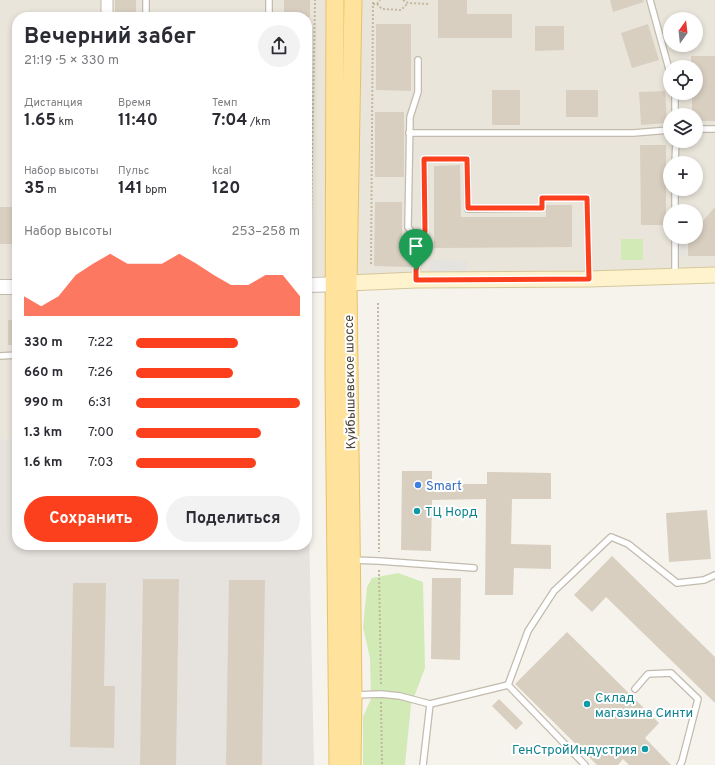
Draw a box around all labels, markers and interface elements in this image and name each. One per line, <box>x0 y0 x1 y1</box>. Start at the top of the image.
north arrow <box>663 12 703 52</box>
map controls <box>663 12 703 244</box>
text: Вечерний забег <box>24 24 196 51</box>
button: share <box>258 25 300 67</box>
text: 21:19 · 5 × 330 m <box>24 53 119 69</box>
button: locate <box>663 60 703 100</box>
text: Дистанция <box>24 96 83 110</box>
text: Время <box>118 96 151 110</box>
text: Темп <box>212 96 237 110</box>
button: layers <box>663 108 703 148</box>
text: 1.65 <box>24 110 56 132</box>
text: 11:40 <box>118 110 158 132</box>
text: 7:04 <box>212 110 247 132</box>
text: km <box>56 115 74 129</box>
text: /km <box>247 115 271 129</box>
button: + <box>663 156 703 196</box>
text: Набор высоты <box>24 164 99 178</box>
text: Пульс <box>118 164 149 178</box>
text: kcal <box>212 164 232 178</box>
text: 35 <box>24 178 45 200</box>
text: 141 <box>118 178 143 200</box>
text: 120 <box>212 178 240 200</box>
text: m <box>45 183 57 197</box>
text: bpm <box>143 183 167 197</box>
button: − <box>663 204 703 244</box>
text: Набор высоты <box>24 224 112 240</box>
text: 253–258 m <box>232 224 300 240</box>
pin <box>399 229 433 270</box>
icon: arrive <box>405 235 427 257</box>
street label: Куйбышевское шоссе <box>342 315 360 449</box>
text: 330 m <box>24 335 63 351</box>
text: 7:22 <box>88 335 113 351</box>
text: 660 m <box>24 365 63 381</box>
text: 7:26 <box>88 365 113 381</box>
text: 990 m <box>24 395 63 411</box>
text: 6:31 <box>88 395 111 411</box>
text: 1.3 km <box>24 425 62 441</box>
text: 7:00 <box>88 425 114 441</box>
text: 1.6 km <box>24 455 62 471</box>
text: 7:03 <box>88 455 113 471</box>
place label: Smart <box>426 479 462 495</box>
marker: Smart <box>413 480 423 490</box>
button: Сохранить <box>24 496 158 542</box>
button: Поделиться <box>166 496 300 542</box>
place label: ТЦ Норд <box>425 505 478 521</box>
marker: ТЦ Норд <box>412 506 422 516</box>
place label: Склад магазина Синти <box>595 691 693 722</box>
marker: Склад магазина Синти <box>582 699 592 709</box>
place label: ГенСтройИндустрия <box>512 743 637 759</box>
marker: ГенСтройИндустрия <box>640 744 650 754</box>

